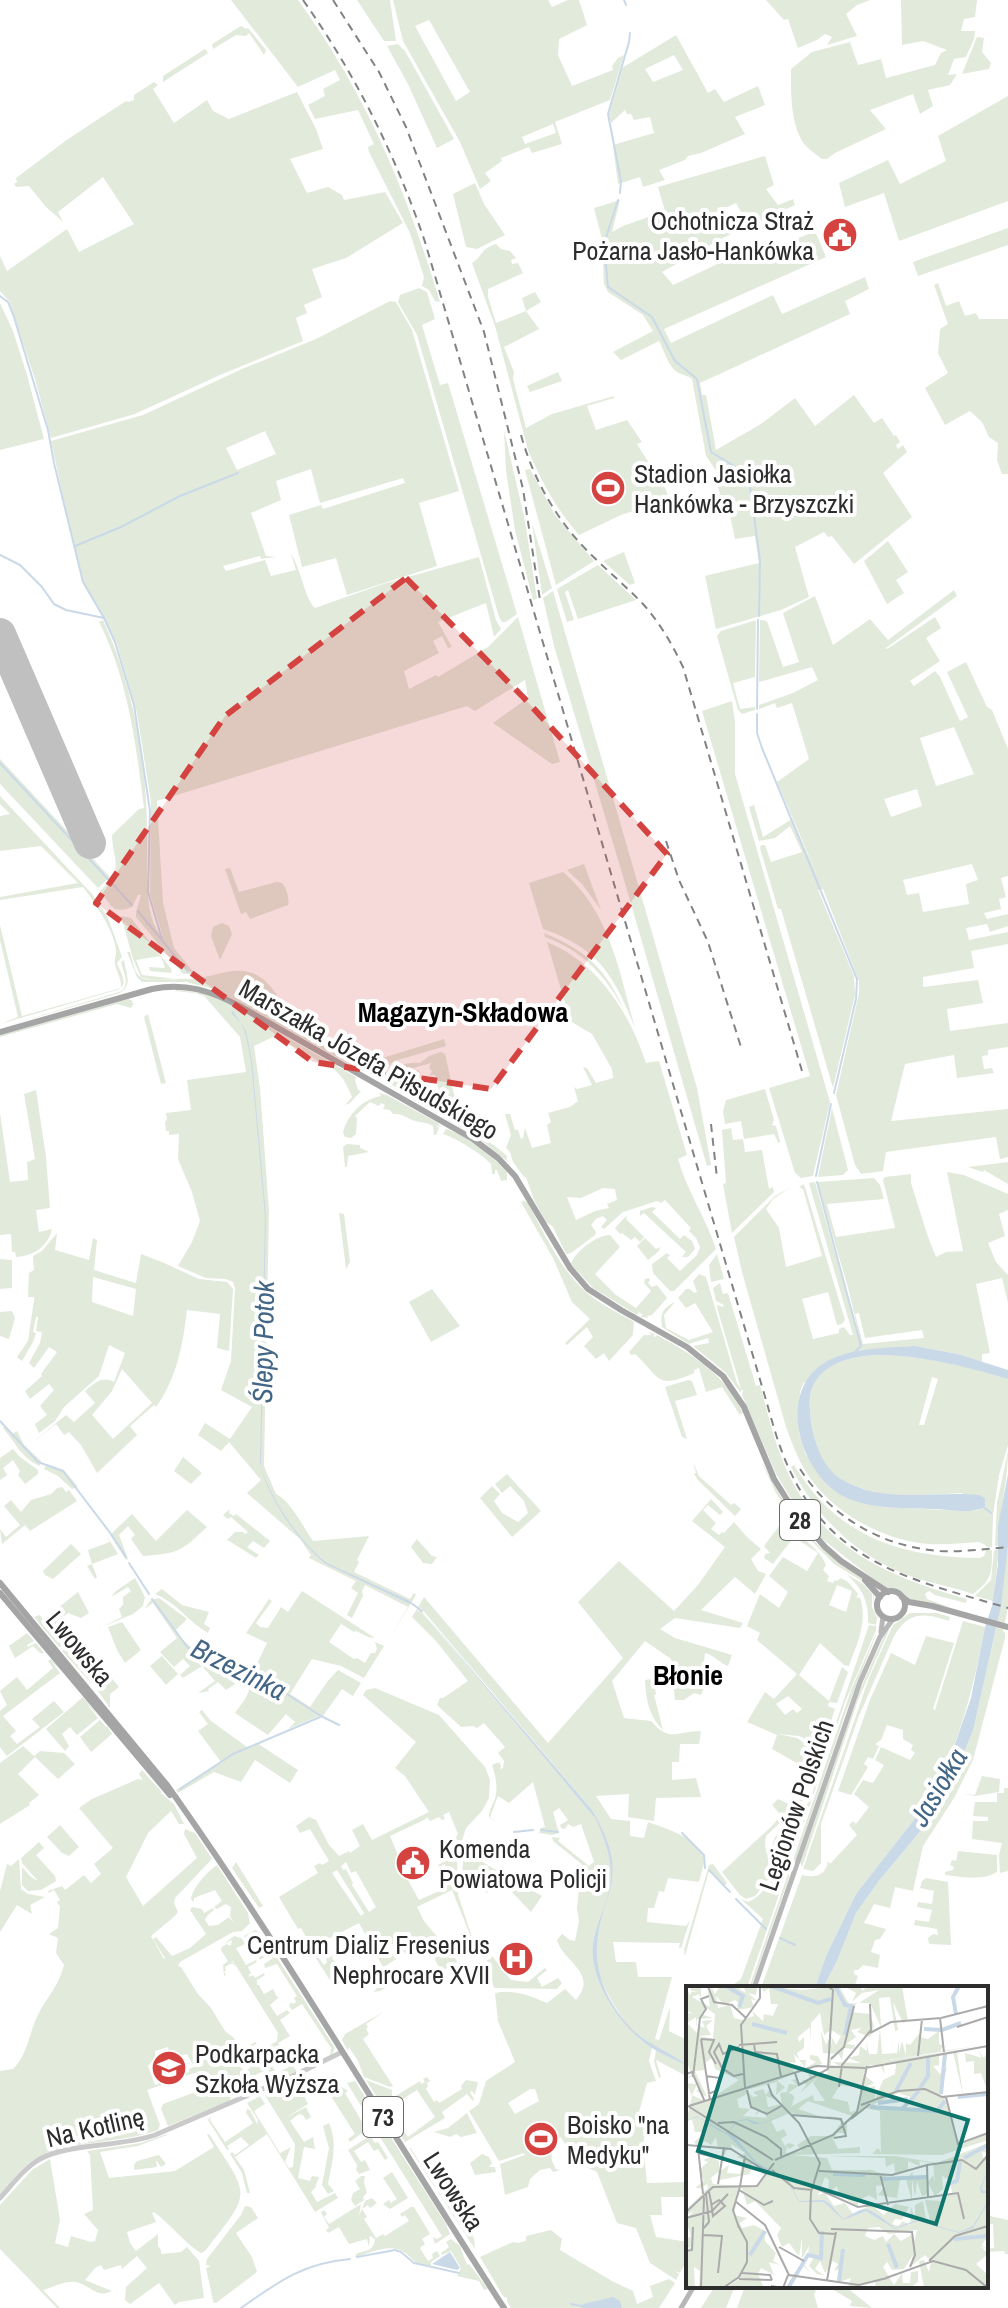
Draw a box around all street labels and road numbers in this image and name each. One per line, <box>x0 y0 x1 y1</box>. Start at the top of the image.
street label: Marszałka Józefa Piłsudskiego <box>233 970 505 1148</box>
road number: 28 <box>780 1500 820 1540</box>
street label: Lwowska <box>38 1603 122 1693</box>
street label: Legionów Polskich <box>750 1715 842 1895</box>
road number: 73 <box>363 2097 403 2137</box>
street label: Na Kotlinę <box>43 2099 147 2155</box>
street label: Lwowska <box>415 2145 493 2237</box>

